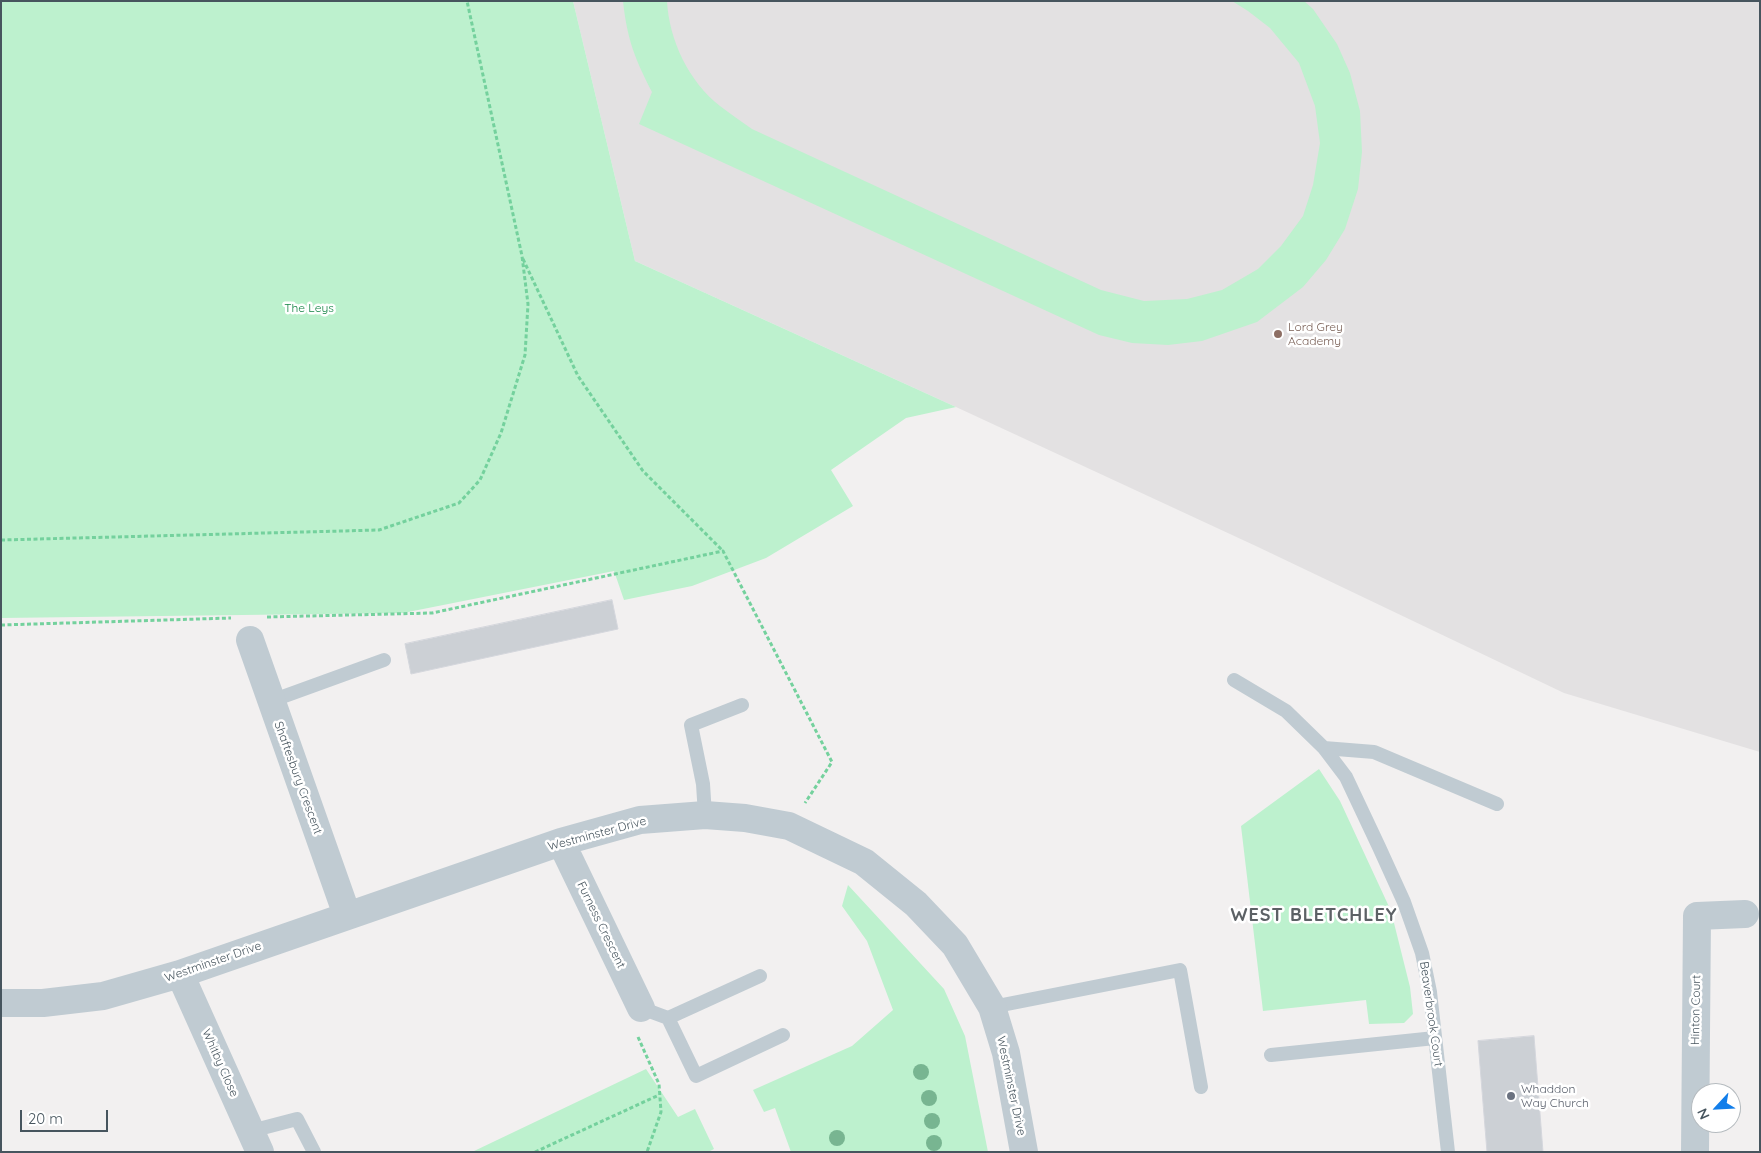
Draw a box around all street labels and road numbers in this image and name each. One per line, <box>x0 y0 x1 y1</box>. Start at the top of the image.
street label: Shaftesbury Crescent <box>271 720 325 836</box>
street label: Westminster Drive <box>546 814 648 854</box>
street label: Furness Crescent <box>574 879 628 971</box>
street label: Westminster Drive <box>163 939 263 985</box>
street label: Beaverbrook Court <box>1417 961 1445 1067</box>
street label: Hinton Court <box>1688 975 1704 1045</box>
street label: Whitby Close <box>199 1027 241 1099</box>
street label: Westminster Drive <box>993 1035 1029 1137</box>

